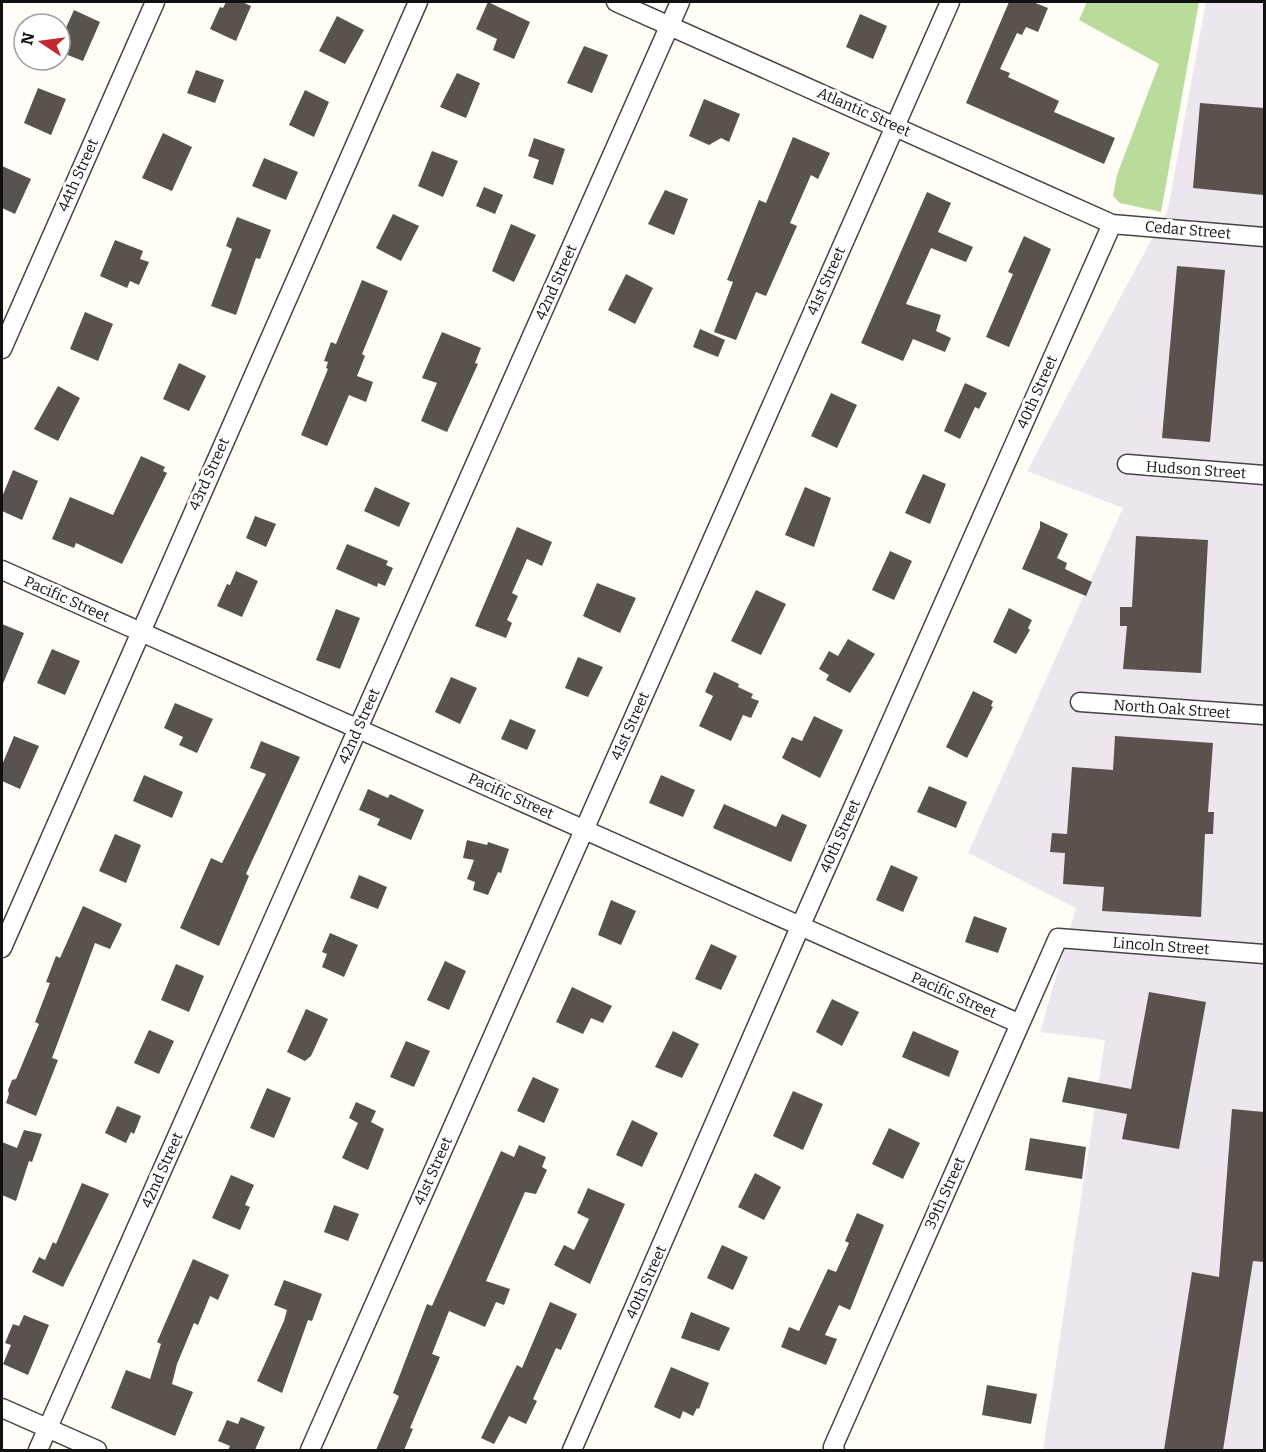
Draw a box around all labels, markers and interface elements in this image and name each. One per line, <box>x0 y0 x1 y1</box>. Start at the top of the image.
north arrow <box>12 12 72 72</box>
text: N <box>17 31 39 47</box>
street label: Atlantic Street <box>815 83 914 141</box>
street label: 44th Street <box>54 135 102 214</box>
street label: Cedar Street <box>1144 217 1232 243</box>
street label: 42nd Street <box>531 241 581 323</box>
street label: 41st Street <box>803 244 849 318</box>
street label: 40th Street <box>1013 352 1061 431</box>
street label: 43rd Street <box>185 434 233 513</box>
street label: Hudson Street <box>1145 458 1247 483</box>
street label: Pacific Street <box>21 572 113 626</box>
street label: 42nd Street <box>334 685 384 767</box>
street label: 41st Street <box>607 689 653 763</box>
street label: North Oak Street <box>1113 696 1232 722</box>
street label: Pacific Street <box>465 769 557 823</box>
street label: 40th Street <box>816 796 864 875</box>
street label: Lincoln Street <box>1112 934 1211 958</box>
street label: Pacific Street <box>908 968 1000 1022</box>
street label: 42nd Street <box>137 1129 187 1211</box>
street label: 41st Street <box>410 1134 456 1208</box>
street label: 39th Street <box>921 1154 969 1232</box>
street label: 40th Street <box>622 1242 670 1321</box>

